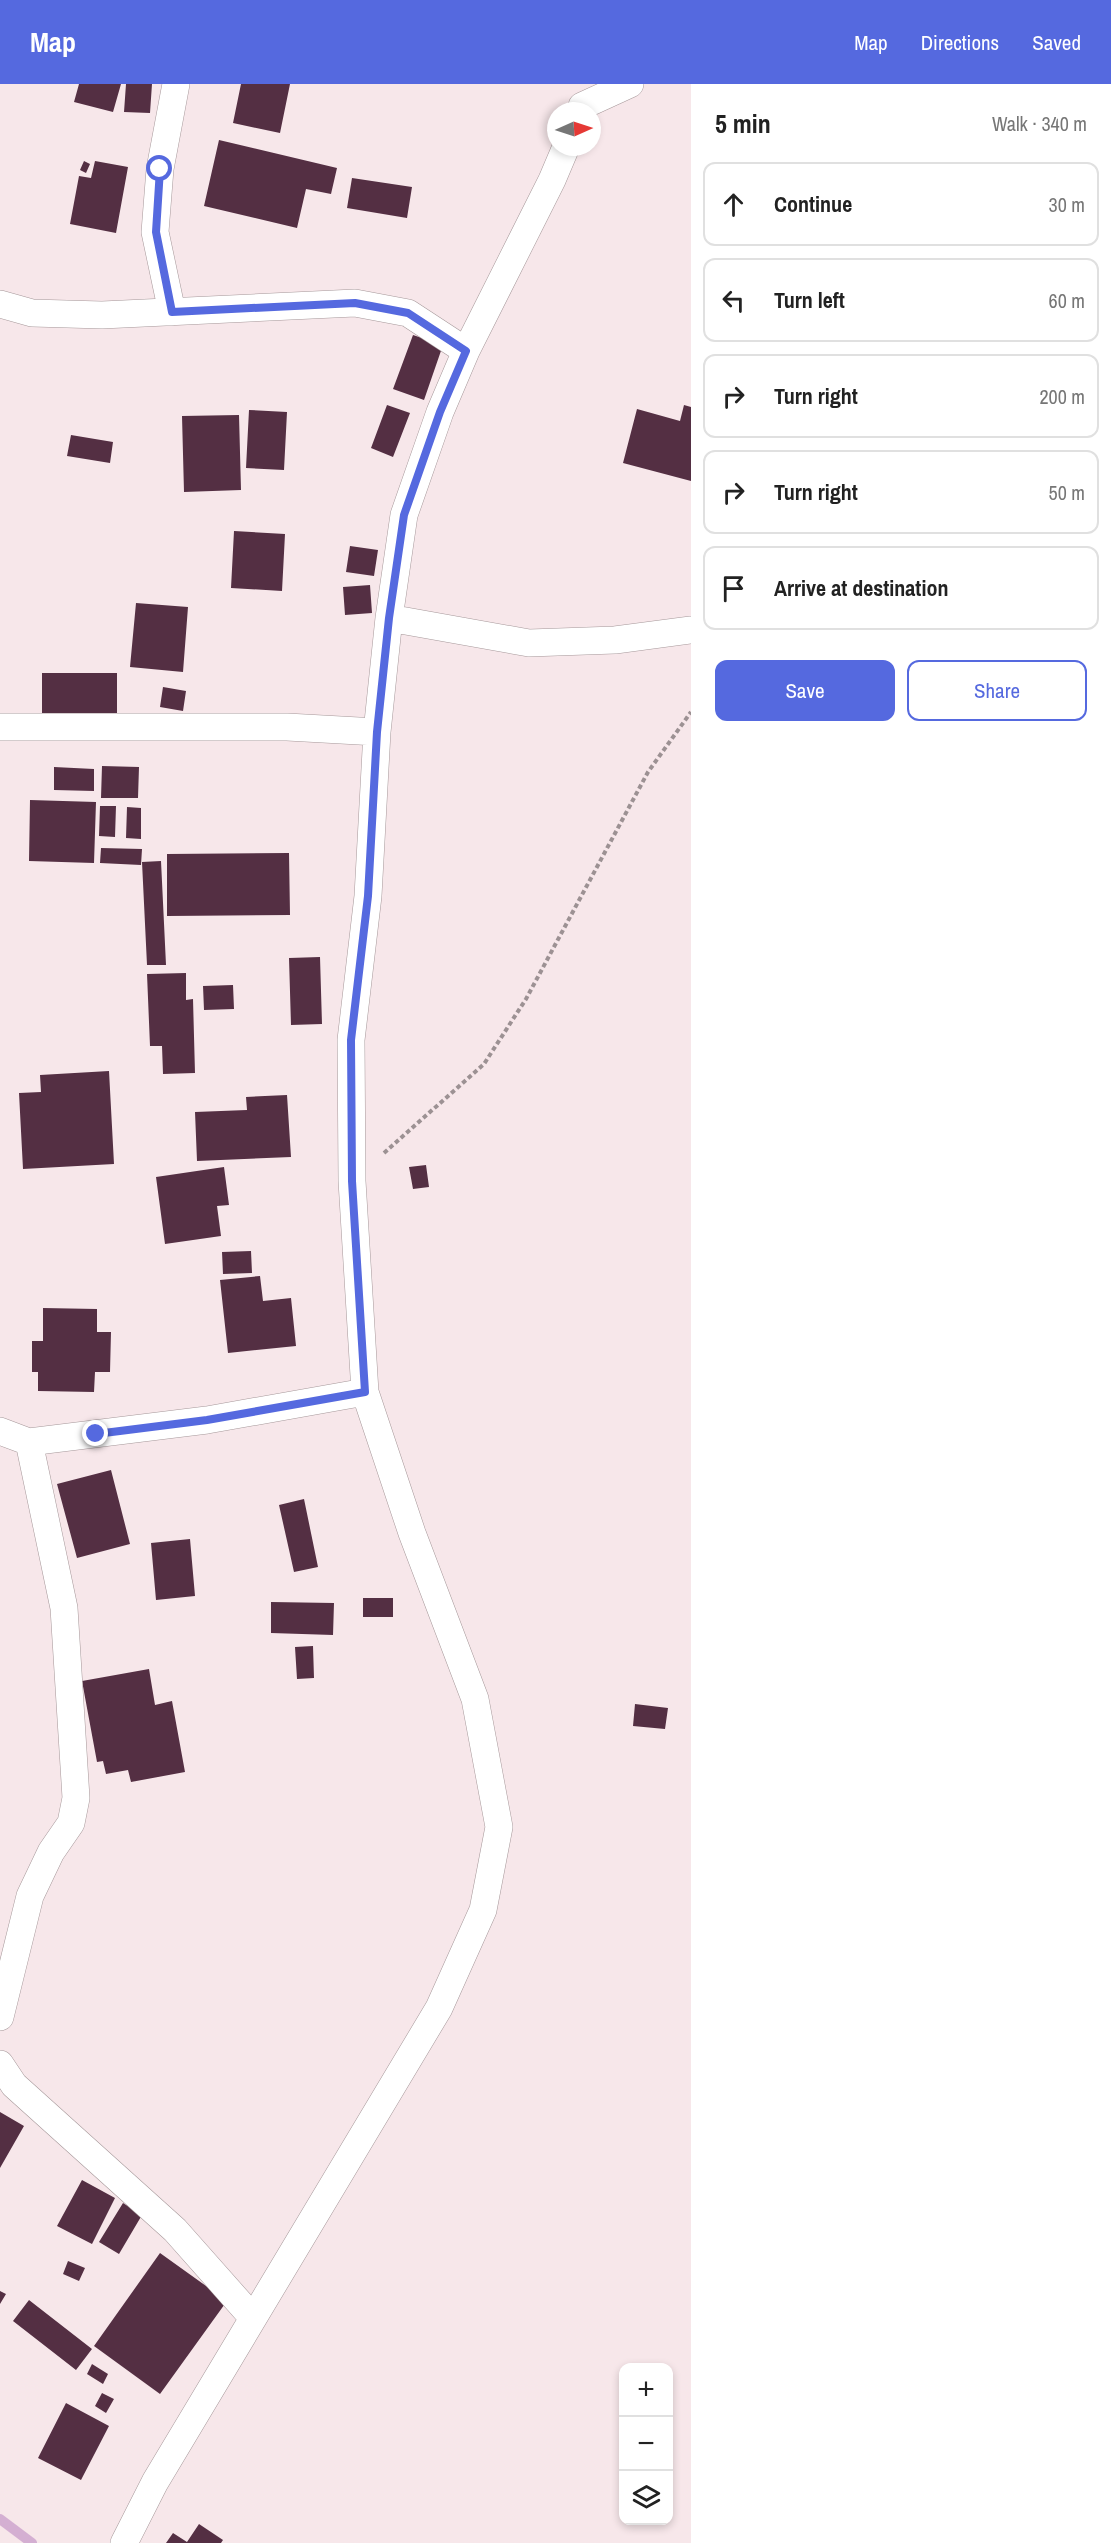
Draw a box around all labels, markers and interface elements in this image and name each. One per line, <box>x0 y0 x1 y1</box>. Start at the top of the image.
text: Map <box>30 23 76 61</box>
text: Map <box>854 28 888 57</box>
text: Directions <box>921 28 999 57</box>
text: Saved <box>1032 28 1081 57</box>
north arrow <box>547 102 601 156</box>
text: 5 min <box>715 106 771 141</box>
text: Walk · 340 m <box>992 110 1087 137</box>
route start <box>146 155 172 181</box>
icon: ahead <box>717 188 750 221</box>
text: Continue <box>774 189 852 219</box>
text: 30 m <box>1049 191 1085 218</box>
icon: left <box>717 284 750 317</box>
text: Turn left <box>774 285 845 315</box>
text: 60 m <box>1049 287 1085 314</box>
icon: right <box>717 380 750 413</box>
text: Turn right <box>774 381 858 411</box>
text: 200 m <box>1039 383 1085 410</box>
icon: right <box>717 476 750 509</box>
text: Turn right <box>774 477 858 507</box>
text: 50 m <box>1049 479 1085 506</box>
icon: arrive <box>717 572 750 605</box>
text: Arrive at destination <box>774 573 948 603</box>
button: Save <box>715 660 895 721</box>
button: Share <box>907 660 1087 721</box>
route end <box>82 1420 108 1446</box>
map controls <box>619 2363 673 2525</box>
button: + <box>619 2363 673 2417</box>
button: − <box>619 2417 673 2471</box>
button: layers <box>619 2471 673 2525</box>

